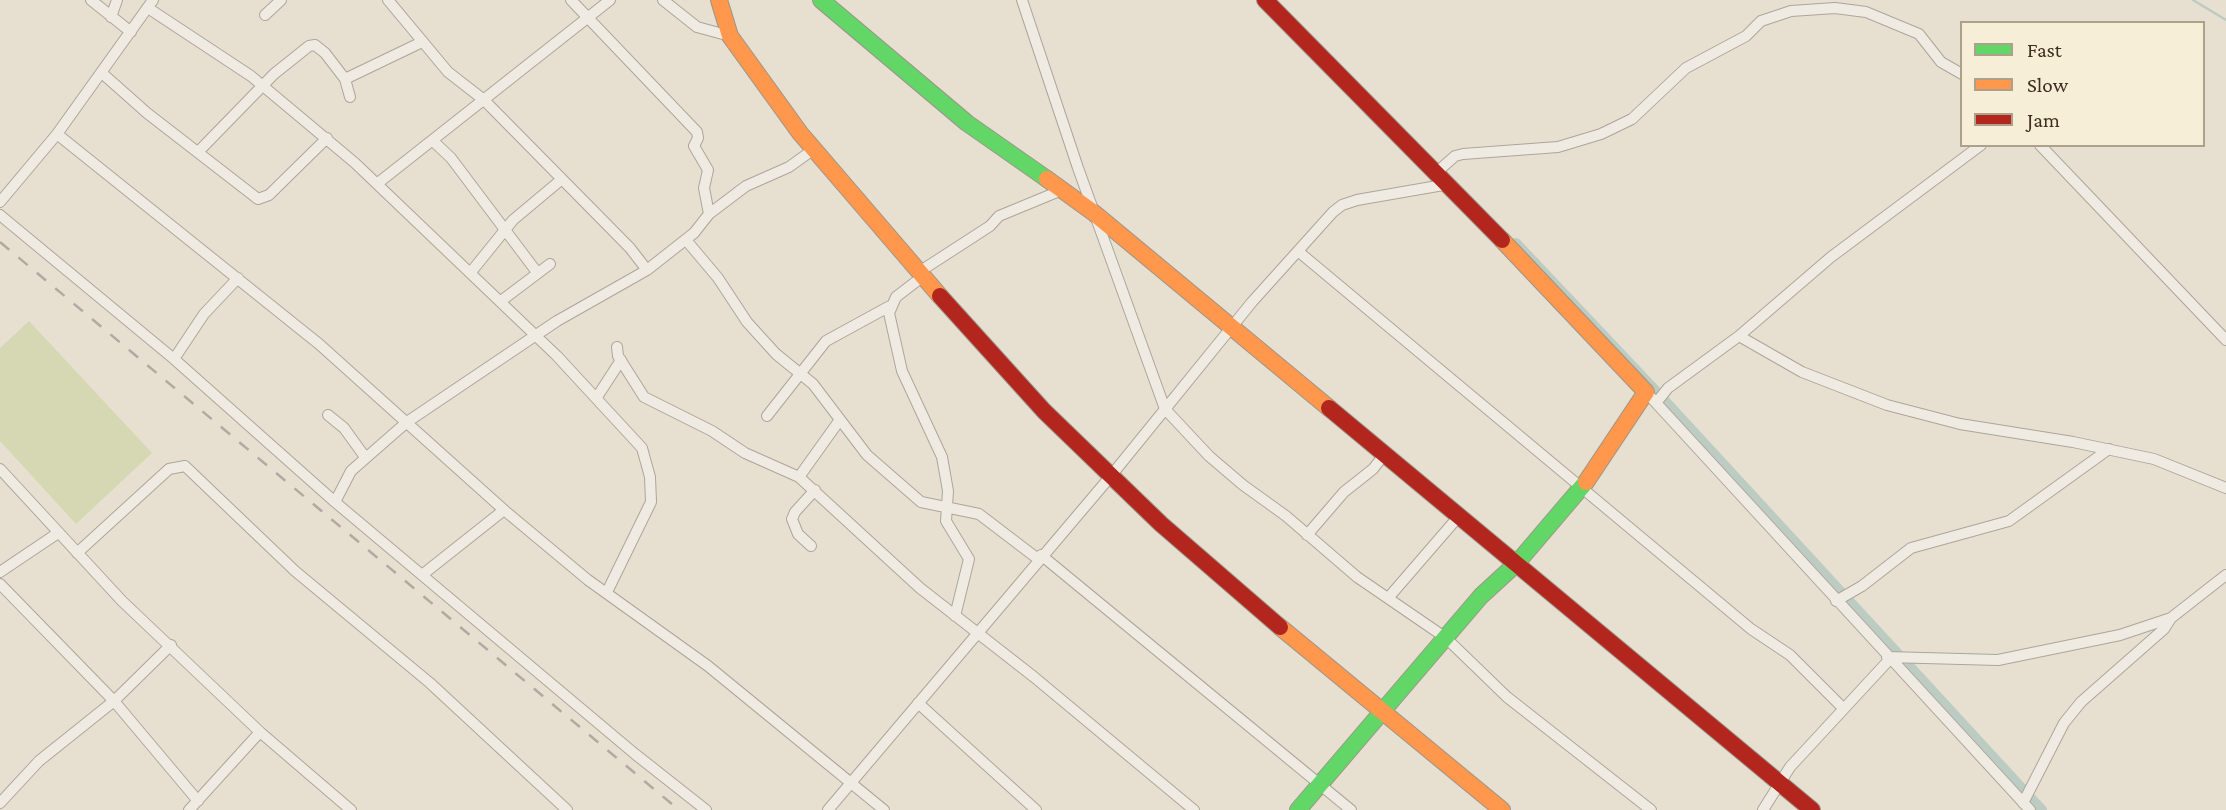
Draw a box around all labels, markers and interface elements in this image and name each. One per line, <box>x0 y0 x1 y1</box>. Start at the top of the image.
legend <box>1960 21 2205 147</box>
text: Fast <box>2027 38 2062 62</box>
text: Slow <box>2027 73 2068 97</box>
text: Jam <box>2027 108 2060 132</box>

